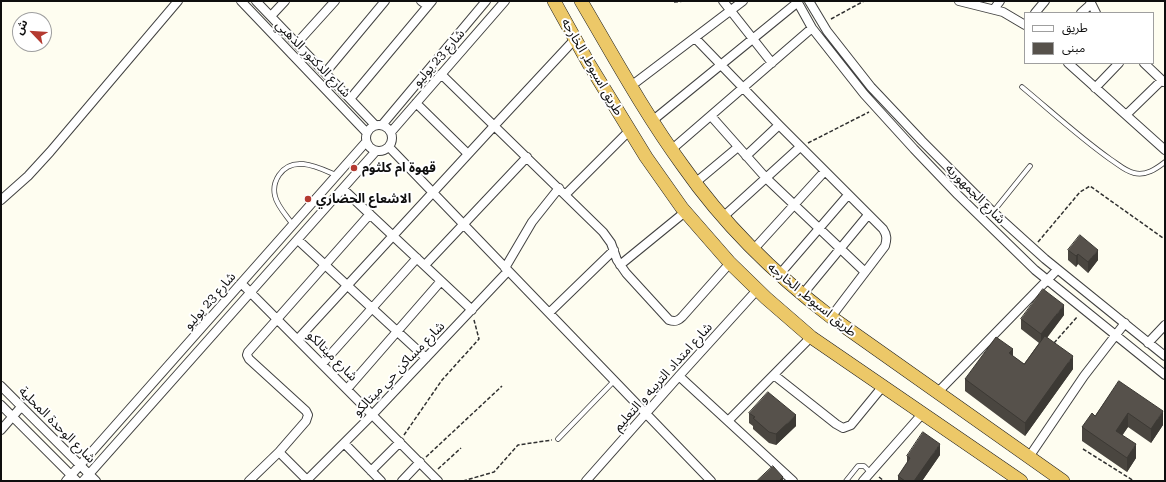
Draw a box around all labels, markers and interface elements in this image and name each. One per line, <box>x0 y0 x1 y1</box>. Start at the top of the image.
north arrow <box>12 12 52 52</box>
legend <box>1024 12 1154 64</box>
street label: طريق اسيوط, الخارجه <box>558 16 626 118</box>
street label: شارع الدكتور الذهبي <box>272 17 354 101</box>
text: ش <box>12 18 31 37</box>
text: طريق <box>1062 21 1088 35</box>
street label: شارع 23 يوليو <box>410 26 468 90</box>
text: مبنى <box>1062 41 1085 55</box>
place label: قهوة ام كلثوم <box>362 160 436 176</box>
street label: شارع الجمهوريه <box>942 161 1008 227</box>
marker: قهوة ام كلثوم <box>349 163 359 173</box>
place label: الاشعاع الحضاري <box>316 191 411 207</box>
marker: الاشعاع الحضاري <box>303 194 313 204</box>
street label: طريق اسيوط, الخارجه <box>765 260 859 340</box>
street label: شارع 23 يوليو <box>181 269 239 333</box>
street label: شارع مساكن حي ميتالكو <box>350 318 448 420</box>
street label: شارع امتداد التربيه و التعليم <box>610 320 716 434</box>
street label: شارع ميتالكو <box>303 327 361 385</box>
street label: شارع الوحدة المحلية <box>16 384 98 466</box>

